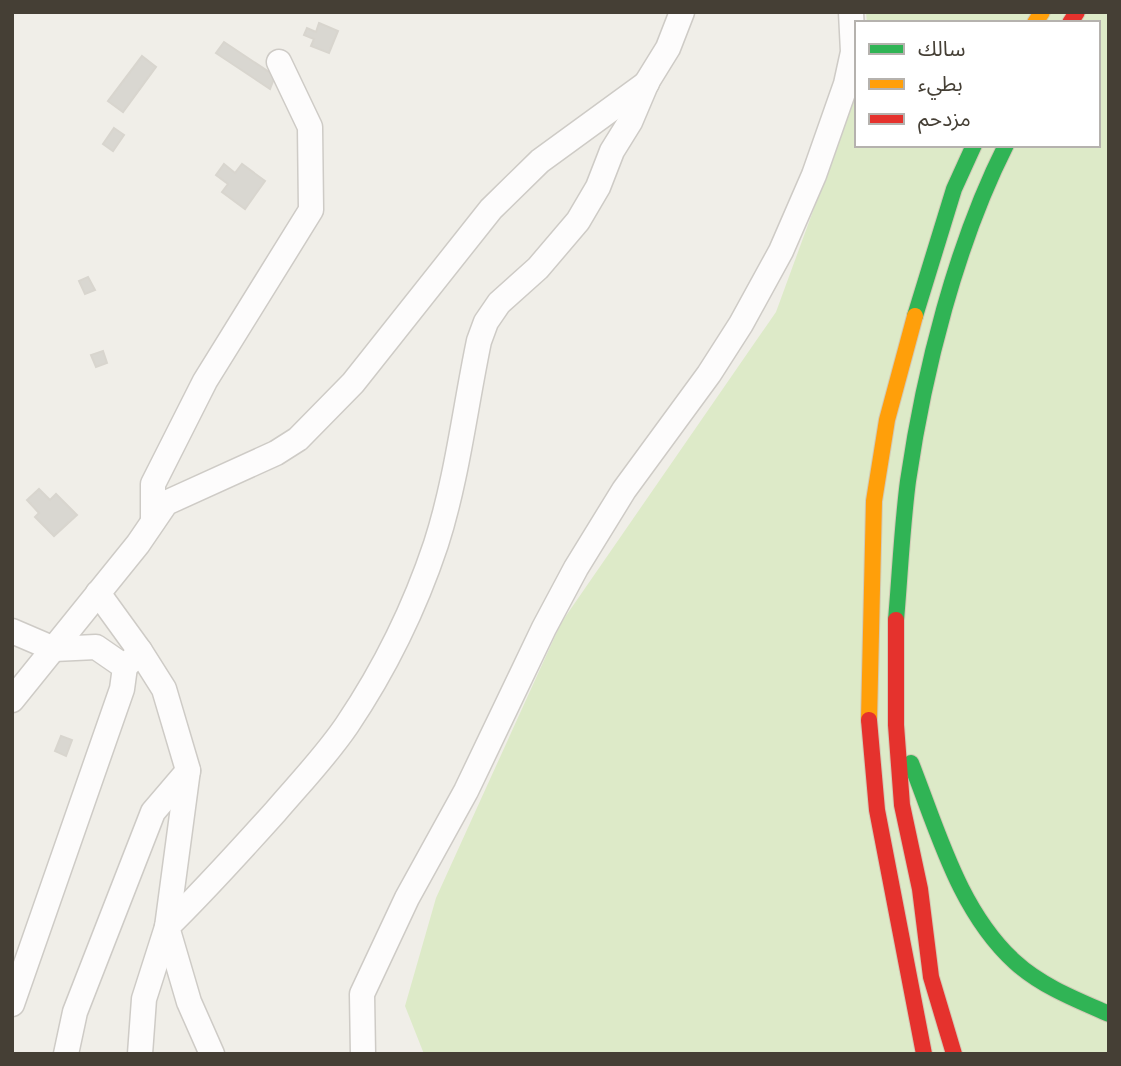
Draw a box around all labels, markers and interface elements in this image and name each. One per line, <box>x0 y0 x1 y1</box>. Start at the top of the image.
legend <box>855 21 1100 147</box>
text: سالك <box>918 35 965 63</box>
text: بطيء <box>918 70 963 100</box>
text: مزدحم <box>918 105 971 134</box>

